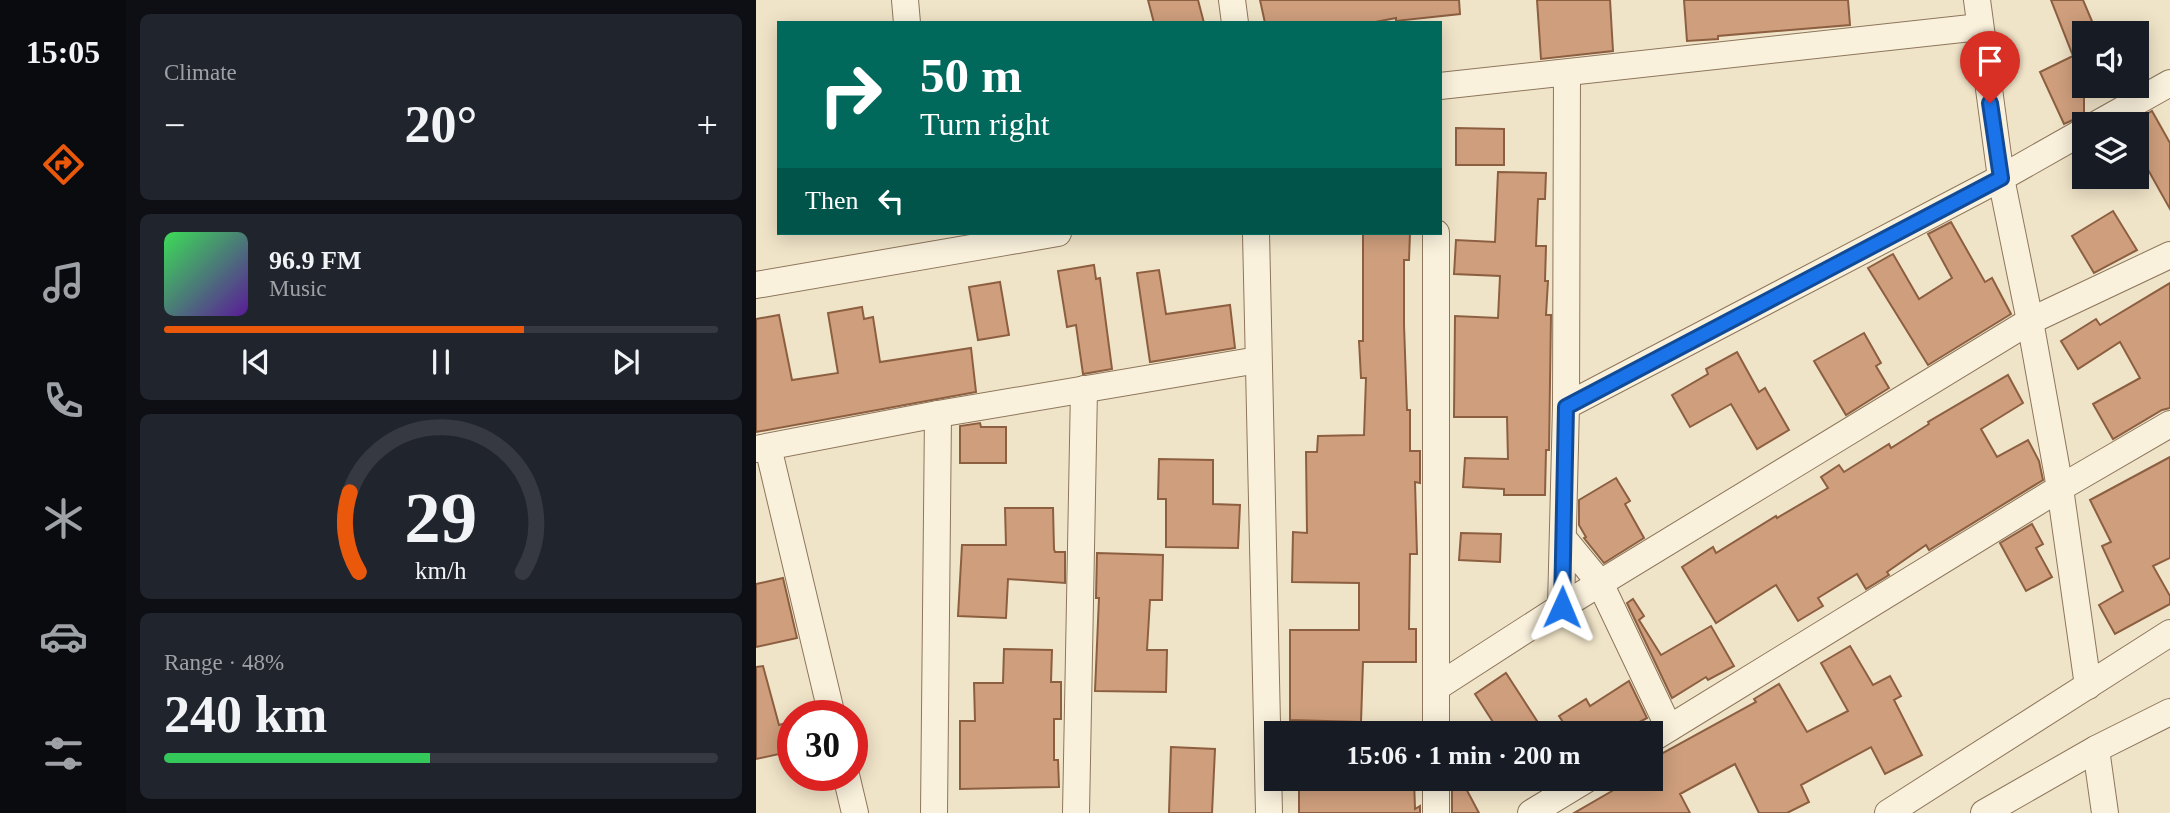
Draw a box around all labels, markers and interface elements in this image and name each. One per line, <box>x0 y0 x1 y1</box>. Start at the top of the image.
map controls <box>2072 21 2149 189</box>
button: sound <box>2072 21 2149 98</box>
pin <box>1960 31 2020 103</box>
text: 15:05 <box>26 34 100 70</box>
icon: arrive <box>1971 42 2009 80</box>
text: 50 m <box>920 48 1022 103</box>
icon: right <box>805 49 896 140</box>
text: Climate <box>164 60 237 85</box>
text: 20° <box>405 96 477 153</box>
text: − <box>164 104 185 146</box>
text: + <box>697 104 718 146</box>
text: Turn right <box>920 106 1050 142</box>
button: layers <box>2072 112 2149 189</box>
icon: directions <box>39 140 88 189</box>
icon: left <box>872 182 910 220</box>
text: Then <box>805 186 858 215</box>
text: 96.9 FM <box>269 246 361 275</box>
icon: music <box>39 258 88 307</box>
text: Music <box>269 276 327 301</box>
icon: previous <box>237 343 275 381</box>
icon: pause <box>422 343 460 381</box>
icon: next <box>607 343 645 381</box>
icon: phone <box>39 376 88 425</box>
text: 29 <box>405 478 477 559</box>
icon: climate <box>39 494 88 543</box>
text: km/h <box>415 557 467 584</box>
position arrow <box>1525 570 1599 644</box>
icon: car <box>39 612 88 661</box>
text: Range · 48% <box>164 650 284 675</box>
text: 240 km <box>164 686 327 743</box>
speed limit sign: 30 <box>777 700 868 791</box>
icon: filters <box>39 729 88 778</box>
text: 15:06 · 1 min · 200 m <box>1347 741 1581 770</box>

